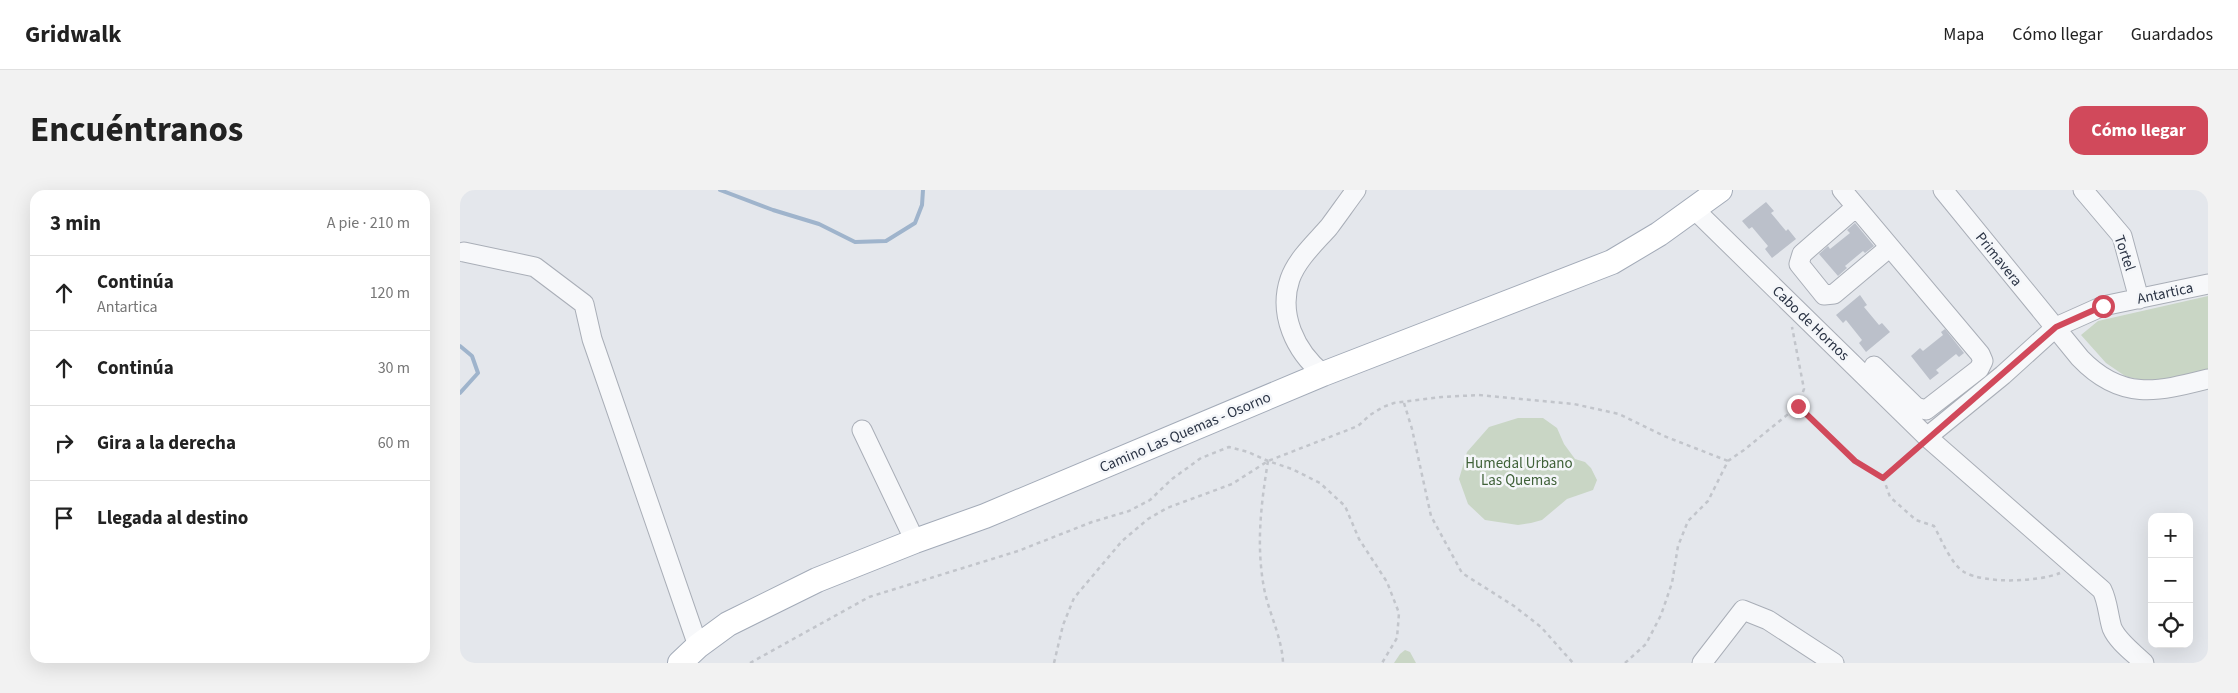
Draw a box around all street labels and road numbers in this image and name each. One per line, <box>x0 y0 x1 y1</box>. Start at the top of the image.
street label: Primavera <box>1970 228 2027 291</box>
street label: Tortel <box>2109 232 2140 274</box>
street label: Antartica <box>2135 277 2195 310</box>
street label: Cabo de Hornos <box>1767 281 1854 366</box>
street label: Camino Las Quemas - Osorno <box>1096 387 1274 478</box>

